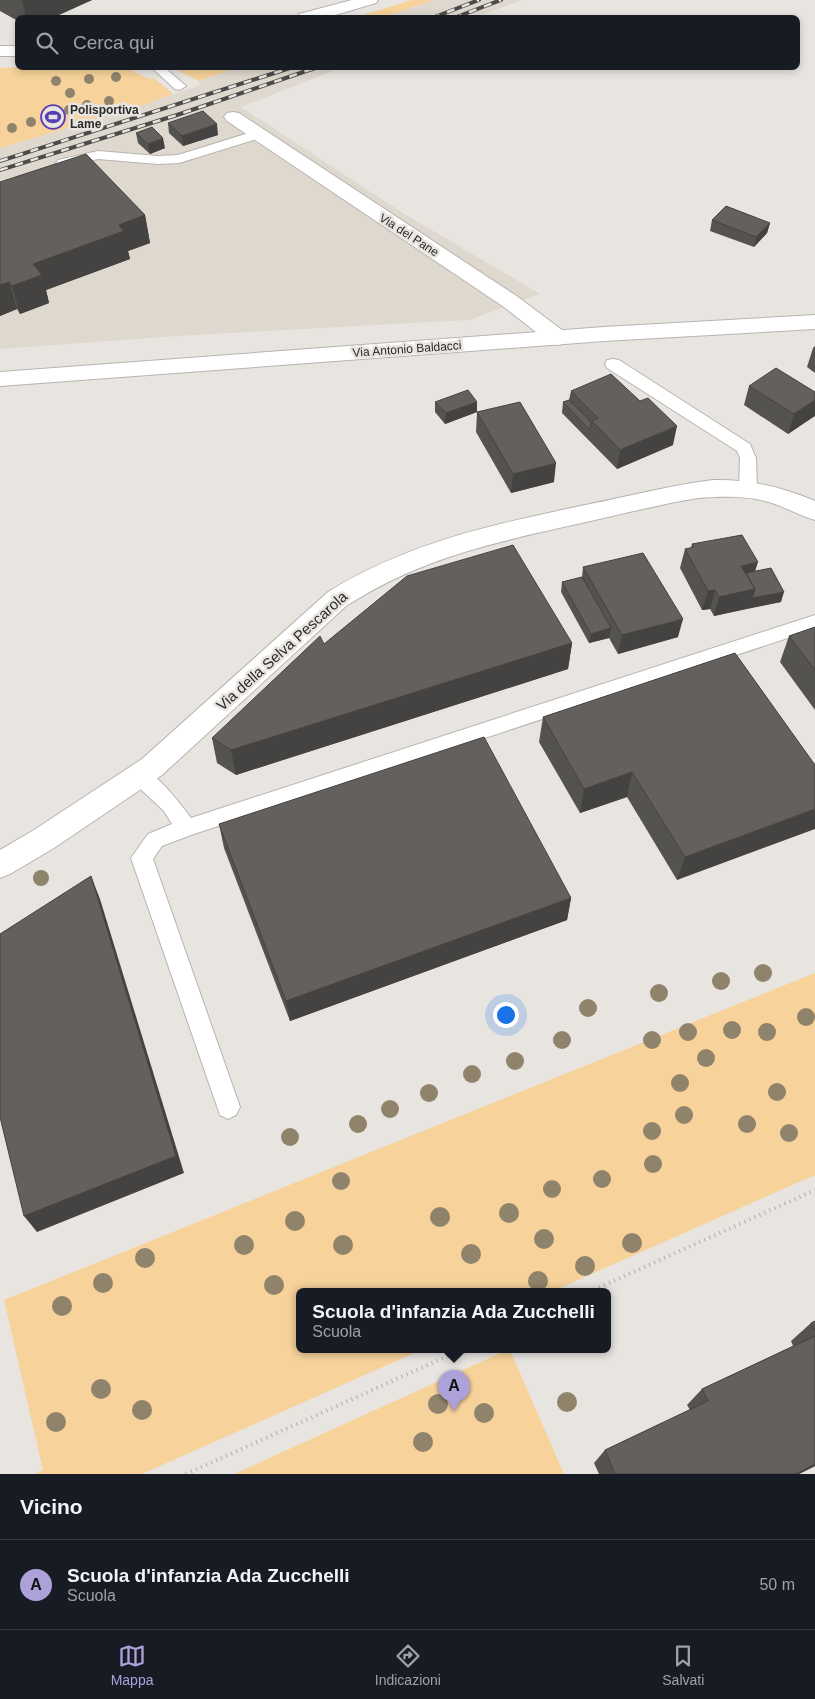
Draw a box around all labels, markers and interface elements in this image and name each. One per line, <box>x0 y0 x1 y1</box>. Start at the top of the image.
search box <box>15 15 800 70</box>
icon: search <box>33 29 61 57</box>
text: Cerca qui <box>73 32 154 53</box>
place label: Polisportiva Lame <box>70 103 139 131</box>
sports icon: Polisportiva Lame <box>40 104 66 130</box>
street label: Via del Pane <box>377 211 442 260</box>
street label: Via Antonio Baldacci <box>352 338 462 360</box>
street label: Via della Selva Pescarola <box>213 587 351 714</box>
your location <box>493 1002 519 1028</box>
popup <box>296 1288 611 1353</box>
text: Scuola d'infanzia Ada Zucchelli <box>312 1301 595 1322</box>
text: Scuola <box>312 1323 361 1340</box>
pin: A <box>438 1370 470 1411</box>
text: Vicino <box>20 1495 83 1518</box>
text: Scuola d'infanzia Ada Zucchelli <box>67 1565 350 1586</box>
text: A <box>30 1576 42 1593</box>
text: 50 m <box>759 1576 795 1593</box>
text: Scuola <box>67 1587 116 1604</box>
tab: Mappa <box>111 1642 153 1688</box>
tab: Indicazioni <box>375 1642 441 1688</box>
tab: Salvati <box>662 1642 704 1688</box>

